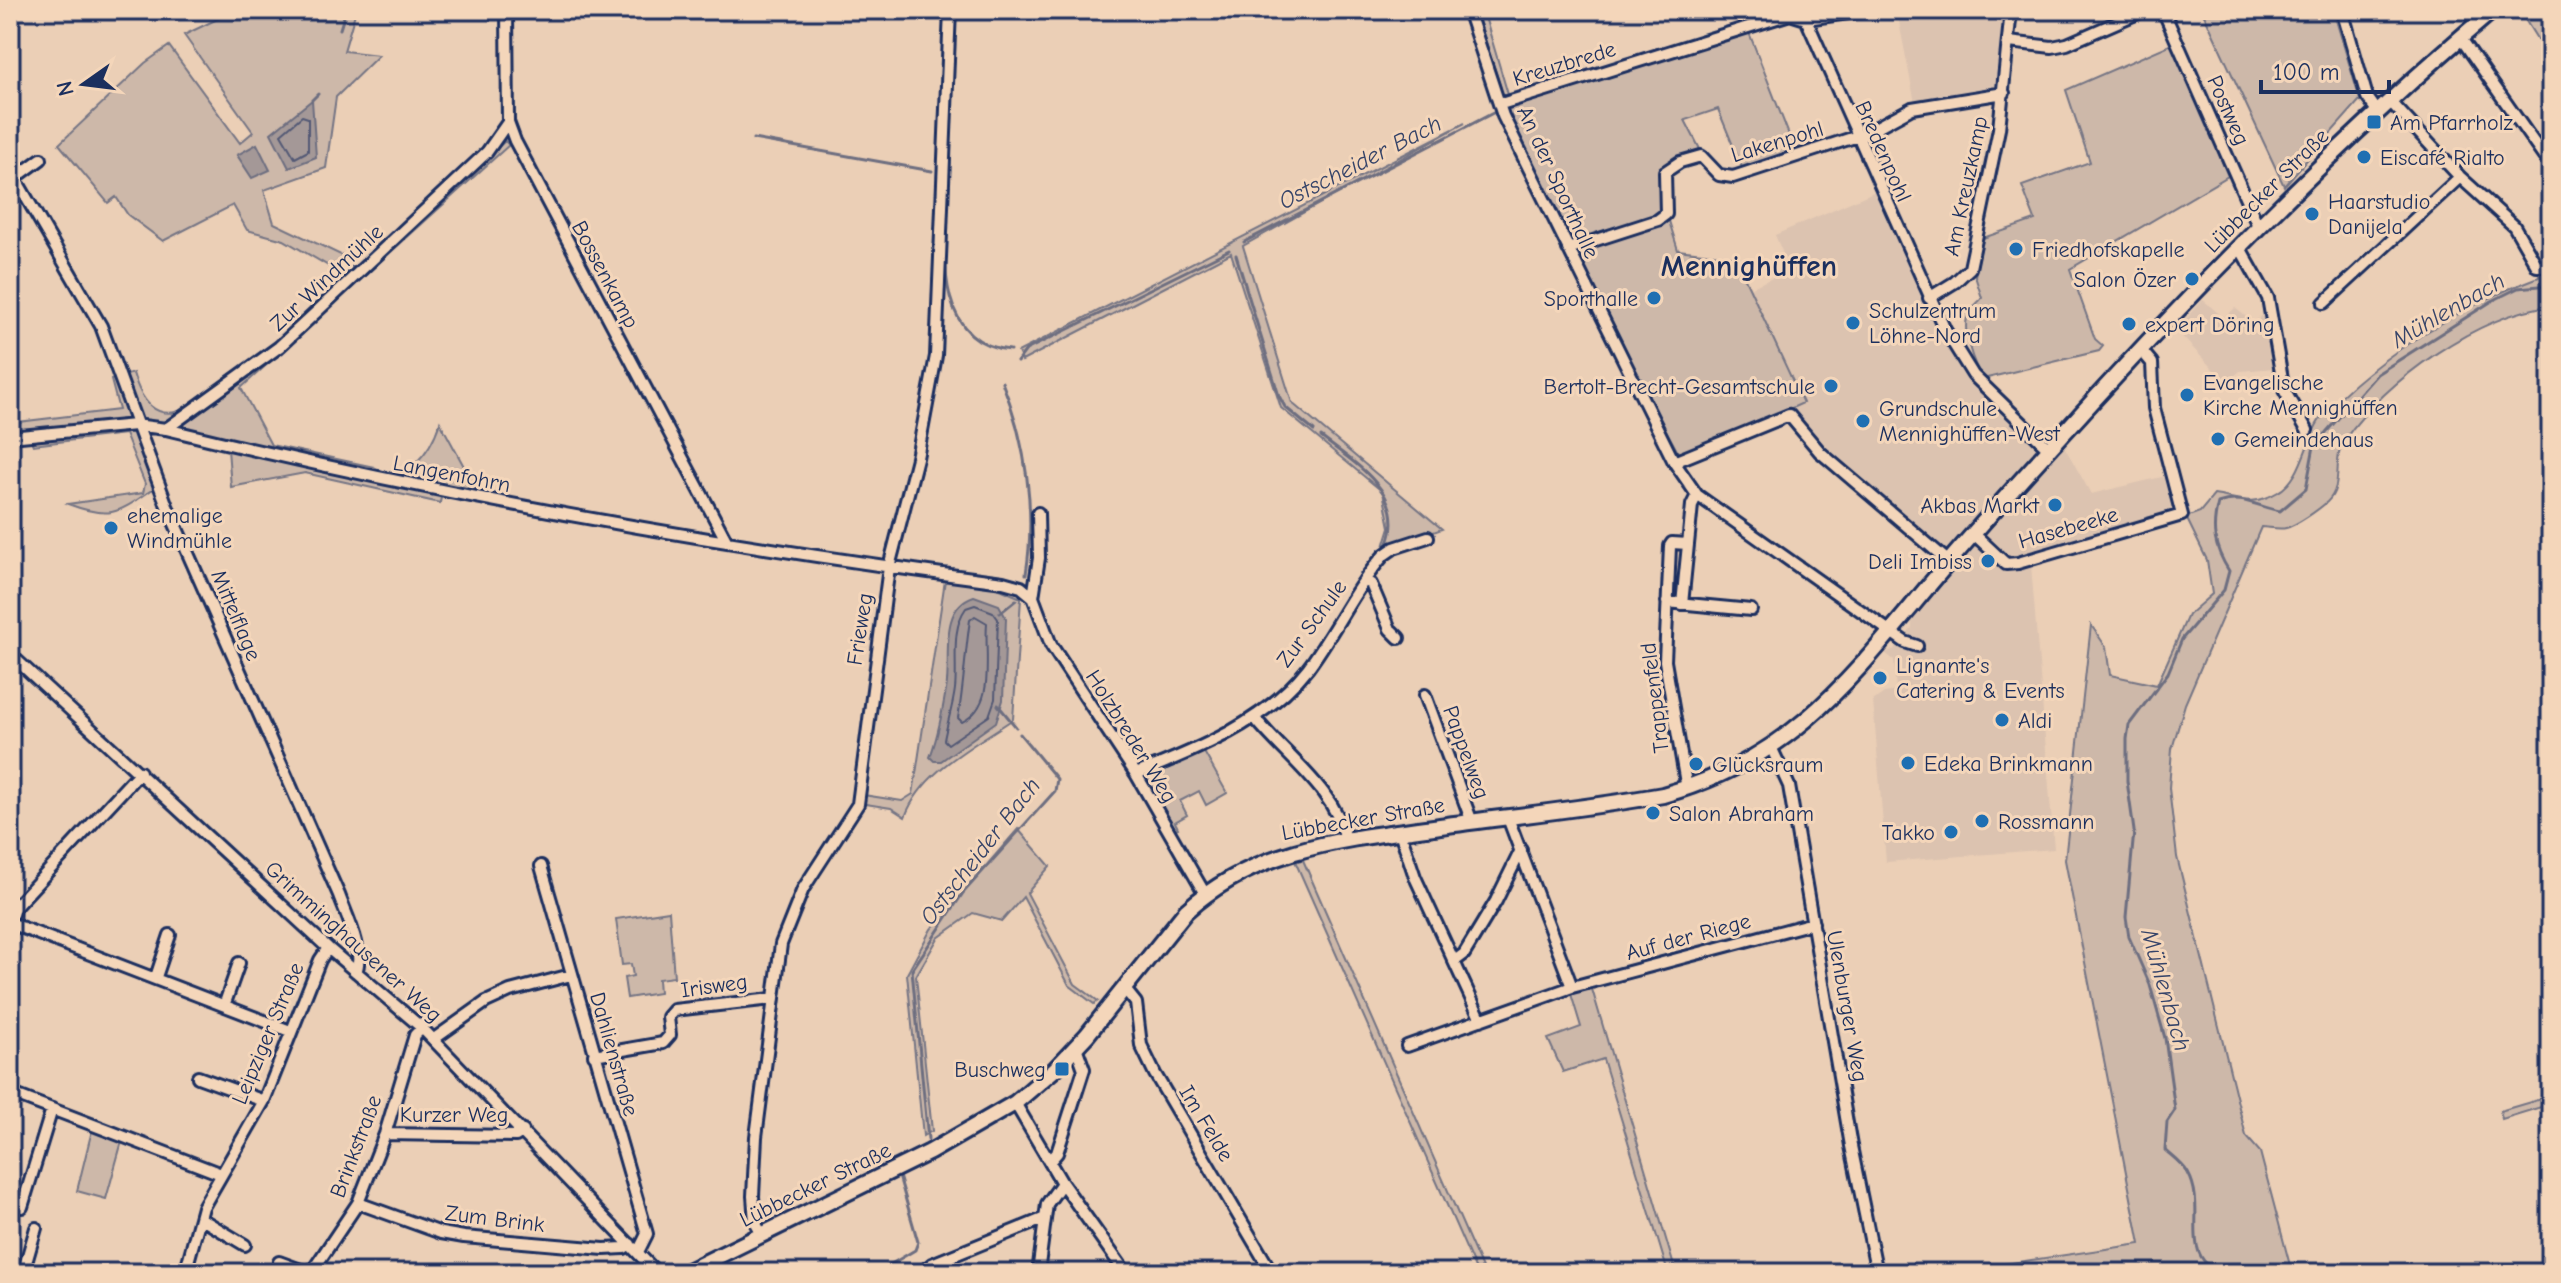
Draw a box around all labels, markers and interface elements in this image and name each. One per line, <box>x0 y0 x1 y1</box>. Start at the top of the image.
street label: Kreuzbrede <box>1510 36 1619 92</box>
north arrow <box>44 44 124 124</box>
scale bar <box>2261 44 2389 94</box>
text: 100 m <box>2273 58 2340 86</box>
street label: Postweg <box>2201 71 2255 149</box>
text: N <box>51 78 80 99</box>
street label: Bredenpohl <box>1849 97 1917 206</box>
street label: An der Sporthalle <box>1511 102 1605 263</box>
water label: Ostscheider Bach <box>1274 109 1446 215</box>
place label: Am Pfarrholz <box>2390 110 2513 136</box>
marker: Am Pfarrholz <box>2365 113 2383 131</box>
street label: Am Kreuzkamp <box>1938 114 1993 258</box>
street label: Lakenpohl <box>1728 116 1827 168</box>
street label: Lübbecker Straße <box>2199 123 2334 258</box>
place label: Eiscafé Rialto <box>2380 145 2505 171</box>
marker: Eiscafé Rialto <box>2355 148 2373 166</box>
place label: Haarstudio Danijela <box>2328 189 2430 240</box>
marker: Haarstudio Danijela <box>2303 205 2321 223</box>
street label: Bossenkamp <box>566 216 644 333</box>
street label: Zur Windmühle <box>265 219 389 337</box>
place label: Friedhofskapelle <box>2032 237 2185 263</box>
marker: Friedhofskapelle <box>2007 240 2025 258</box>
district label: Mennighüffen <box>1661 249 1837 284</box>
water label: Mühlenbach <box>2386 266 2510 354</box>
place label: Salon Özer <box>2074 267 2176 293</box>
marker: Salon Özer <box>2183 270 2201 288</box>
place label: Sporthalle <box>1544 286 1638 312</box>
marker: Sporthalle <box>1645 289 1663 307</box>
place label: Schulzentrum Löhne-Nord <box>1869 298 1996 349</box>
place label: expert Döring <box>2145 312 2275 338</box>
marker: Schulzentrum Löhne-Nord <box>1844 314 1862 332</box>
marker: expert Döring <box>2120 315 2138 333</box>
place label: Evangelische Kirche Mennighüffen <box>2203 370 2398 421</box>
place label: Bertolt-Brecht-Gesamtschule <box>1544 374 1815 400</box>
marker: Bertolt-Brecht-Gesamtschule <box>1822 377 1840 395</box>
marker: Evangelische Kirche Mennighüffen <box>2178 386 2196 404</box>
place label: Grundschule Mennighüffen-West <box>1879 396 2060 447</box>
marker: Grundschule Mennighüffen-West <box>1854 412 1872 430</box>
place label: Gemeindehaus <box>2234 427 2373 453</box>
marker: Gemeindehaus <box>2209 430 2227 448</box>
street label: Langenfohrn <box>391 450 513 498</box>
place label: Akbas Markt <box>1920 493 2040 519</box>
marker: Akbas Markt <box>2046 496 2064 514</box>
street label: Hasebeeke <box>2015 501 2121 555</box>
place label: ehemalige Windmühle <box>127 503 232 554</box>
marker: ehemalige Windmühle <box>102 519 120 537</box>
place label: Deli Imbiss <box>1868 549 1972 575</box>
marker: Deli Imbiss <box>1979 552 1997 570</box>
street label: Mittelflage <box>205 566 267 665</box>
street label: Zur Schule <box>1271 575 1352 672</box>
street label: Frieweg <box>841 591 879 667</box>
street label: Trappenfeld <box>1635 641 1675 755</box>
place label: Lignante's Catering & Events <box>1896 653 2065 704</box>
street label: Holzbreder Weg <box>1080 665 1182 808</box>
marker: Lignante's Catering & Events <box>1871 669 1889 687</box>
street label: Pappelweg <box>1437 702 1495 803</box>
place label: Aldi <box>2018 708 2052 734</box>
marker: Aldi <box>1993 711 2011 729</box>
place label: Edeka Brinkmann <box>1924 751 2093 777</box>
place label: Glücksraum <box>1712 752 1823 778</box>
marker: Edeka Brinkmann <box>1899 754 1917 772</box>
marker: Glücksraum <box>1687 755 1705 773</box>
water label: Ostscheider Bach <box>914 772 1046 930</box>
street label: Lübbecker Straße <box>1280 792 1447 846</box>
place label: Salon Abraham <box>1669 801 1814 827</box>
marker: Salon Abraham <box>1644 804 1662 822</box>
place label: Rossmann <box>1998 809 2095 835</box>
marker: Rossmann <box>1973 812 1991 830</box>
place label: Takko <box>1882 820 1935 846</box>
marker: Takko <box>1942 823 1960 841</box>
street label: Grimminghausener Weg <box>260 856 447 1028</box>
street label: Auf der Riege <box>1623 908 1753 966</box>
water label: Mühlenbach <box>2135 925 2197 1054</box>
street label: Ulenburger Weg <box>1821 928 1873 1084</box>
street label: Leipziger Straße <box>226 958 310 1108</box>
street label: Irisweg <box>679 968 749 1004</box>
street label: Dahlienstraße <box>584 989 644 1119</box>
place label: Buschweg <box>954 1057 1046 1083</box>
marker: Buschweg <box>1053 1060 1071 1078</box>
street label: Im Felde <box>1173 1081 1239 1166</box>
street label: Brinkstraße <box>324 1091 387 1201</box>
street label: Kurzer Weg <box>400 1102 508 1128</box>
street label: Lübbecker Straße <box>736 1137 895 1233</box>
street label: Zum Brink <box>444 1200 546 1238</box>

